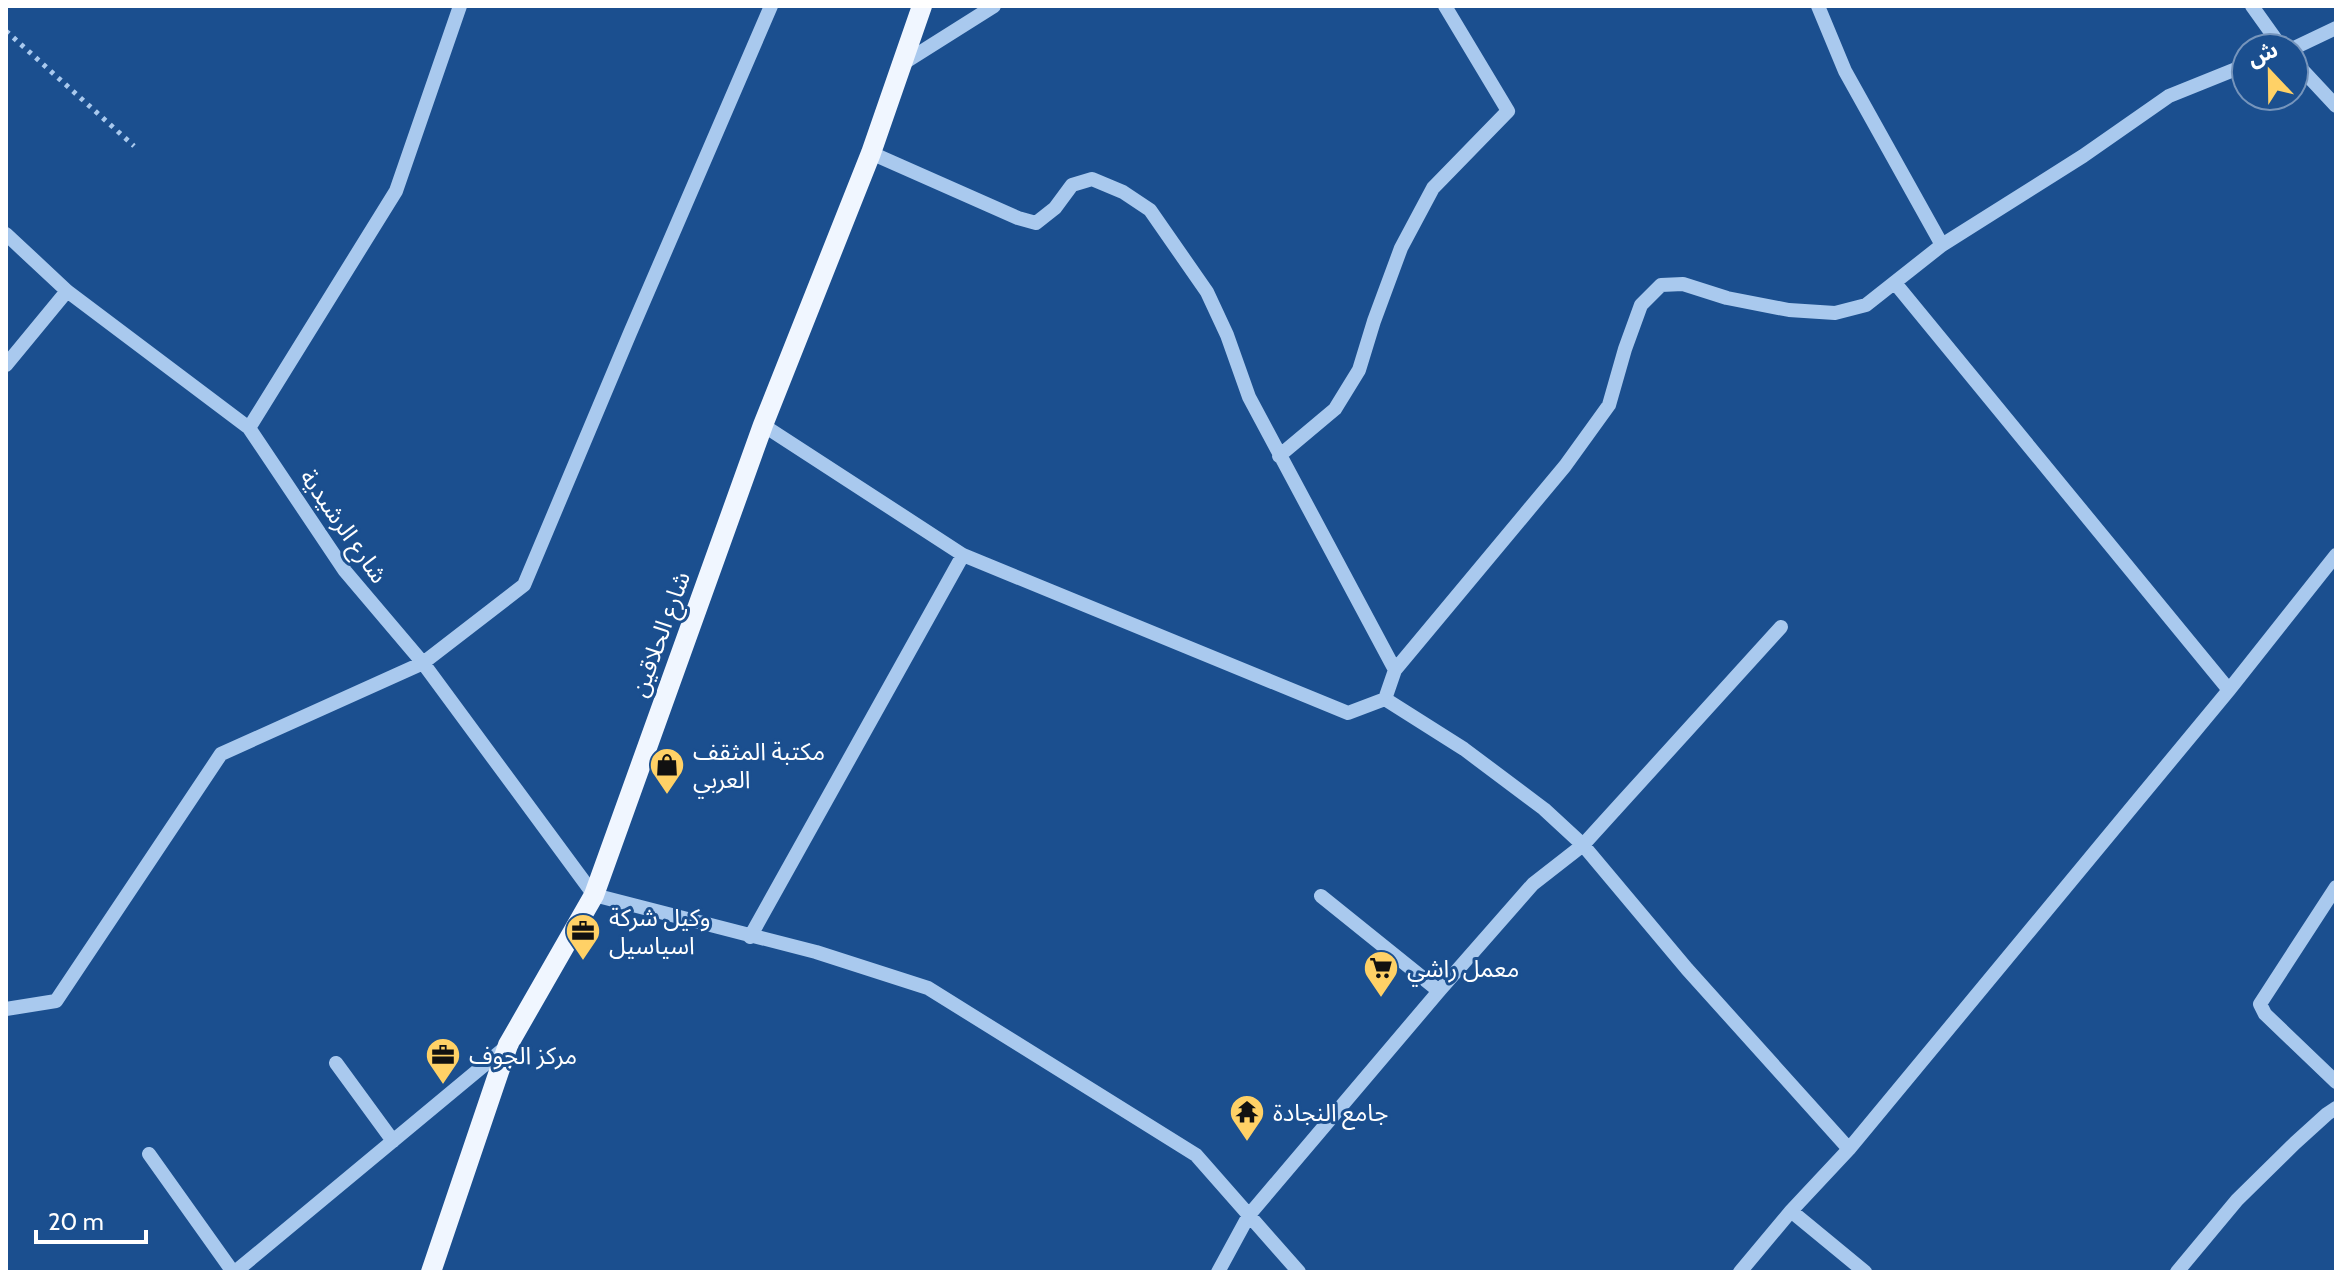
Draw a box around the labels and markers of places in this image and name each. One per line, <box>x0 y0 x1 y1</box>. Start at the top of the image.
place label: مكتبة المثقف العربي <box>693 737 825 798</box>
shop icon: مكتبة المثقف العربي <box>648 746 686 796</box>
place label: وكيل شركة اسياسيل <box>609 903 710 960</box>
office icon: وكيل شركة اسياسيل <box>564 912 602 962</box>
supermarket icon: معمل راشي <box>1362 949 1400 999</box>
place label: معمل راشي <box>1407 954 1519 987</box>
office icon: مركز الجوف <box>424 1036 462 1086</box>
place label: مركز الجوف <box>469 1041 577 1070</box>
temple icon: جامع النجادة <box>1228 1093 1266 1143</box>
place label: جامع النجادة <box>1273 1098 1389 1130</box>

